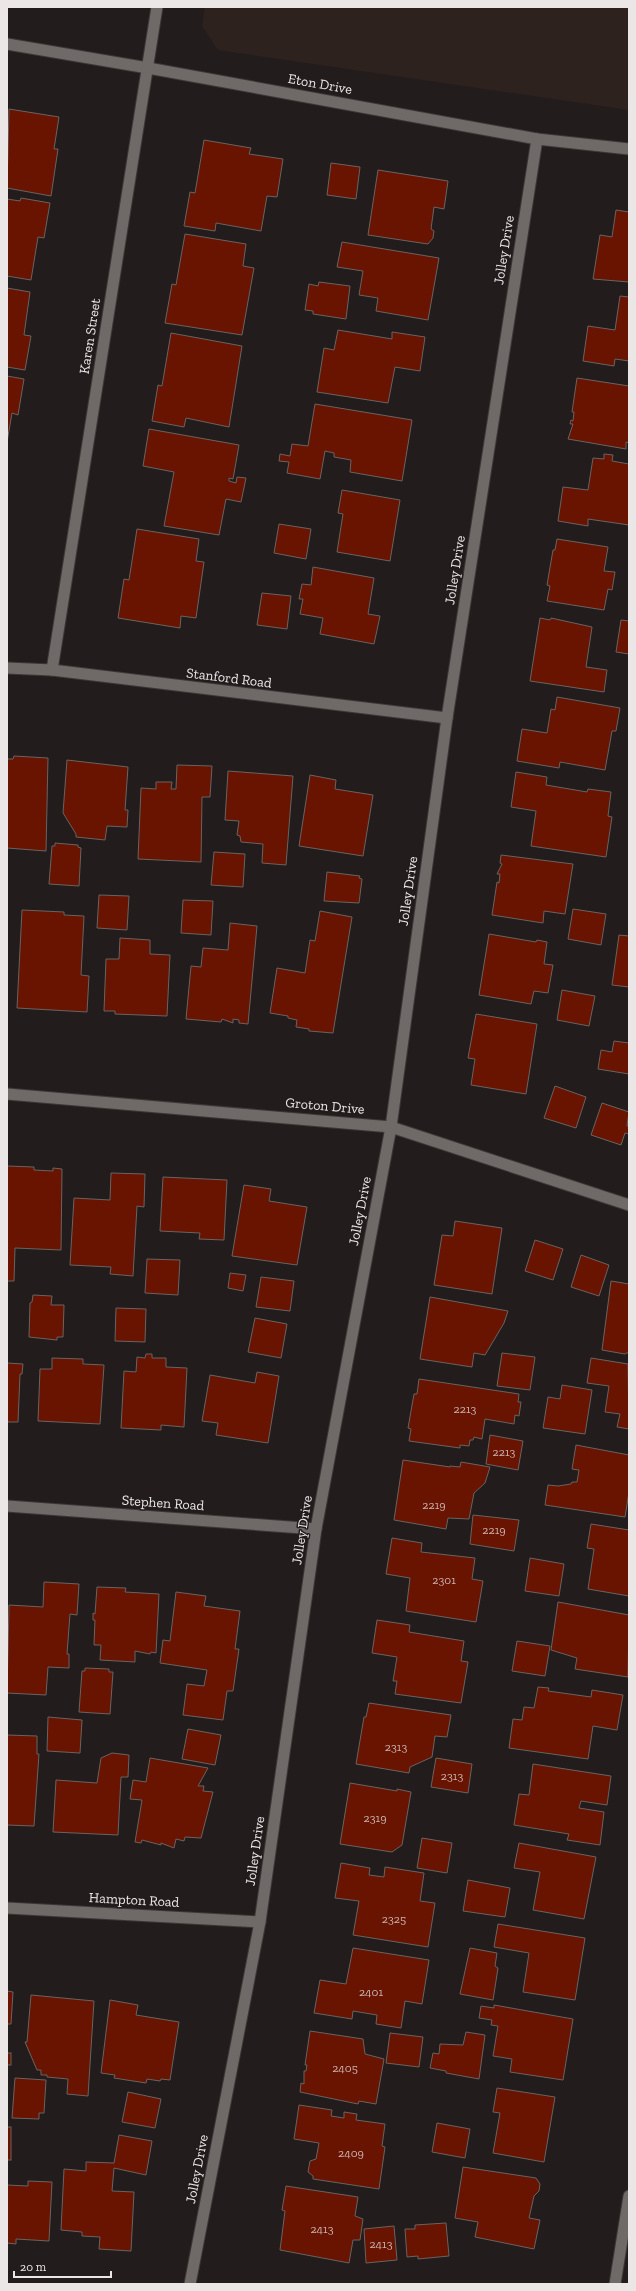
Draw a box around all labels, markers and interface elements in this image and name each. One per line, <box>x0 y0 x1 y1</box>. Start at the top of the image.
street label: Eton Drive <box>287 70 354 98</box>
street label: Jolley Drive <box>490 214 518 286</box>
street label: Karen Street <box>76 296 104 375</box>
street label: Jolley Drive <box>441 534 469 606</box>
street label: Stanford Road <box>185 664 273 692</box>
street label: Jolley Drive <box>395 855 421 927</box>
street label: Groton Drive <box>285 1094 366 1118</box>
street label: Jolley Drive <box>345 1175 375 1247</box>
house number: 2213 <box>454 1402 477 1416</box>
house number: 2213 <box>493 1445 516 1459</box>
street label: Stephen Road <box>121 1492 205 1514</box>
street label: Jolley Drive <box>288 1494 316 1566</box>
house number: 2219 <box>422 1498 446 1512</box>
house number: 2219 <box>482 1523 506 1537</box>
house number: 2301 <box>432 1573 456 1587</box>
house number: 2313 <box>385 1740 407 1754</box>
house number: 2313 <box>441 1769 463 1783</box>
house number: 2319 <box>363 1811 387 1825</box>
street label: Jolley Drive <box>242 1815 268 1887</box>
street label: Hampton Road <box>88 1889 180 1911</box>
house number: 2325 <box>382 1912 406 1926</box>
house number: 2401 <box>359 1985 383 1999</box>
house number: 2405 <box>332 2061 358 2075</box>
street label: Jolley Drive <box>182 2133 212 2205</box>
house number: 2409 <box>338 2146 364 2160</box>
house number: 2413 <box>310 2222 334 2236</box>
house number: 2413 <box>369 2237 393 2251</box>
scale bar <box>14 2253 111 2279</box>
text: 20 m <box>20 2260 47 2274</box>

